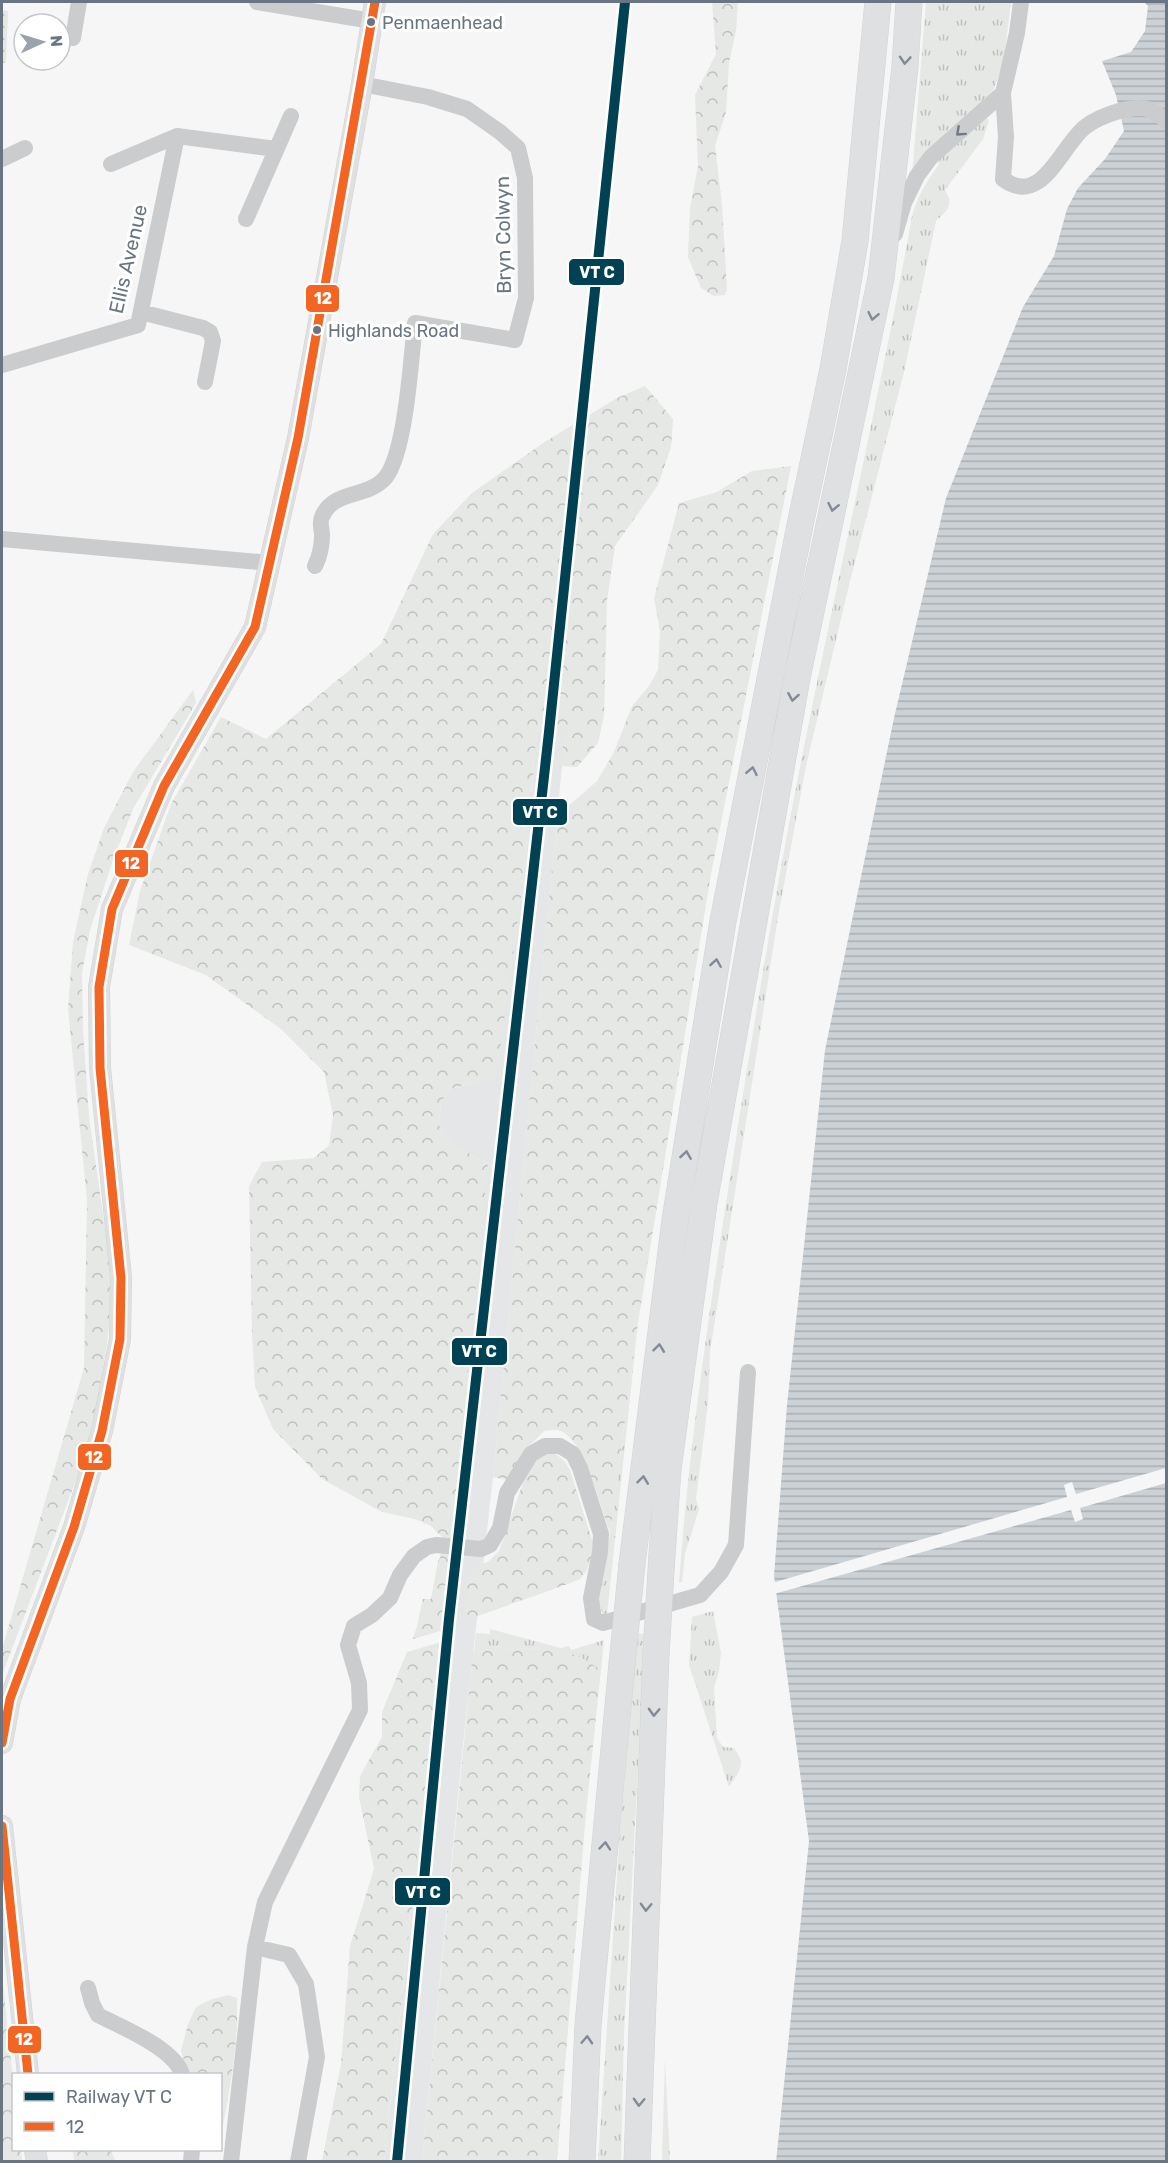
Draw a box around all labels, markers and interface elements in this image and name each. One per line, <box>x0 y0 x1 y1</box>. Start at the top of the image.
north arrow <box>12 12 72 72</box>
place label: Penmaenhead <box>382 12 503 34</box>
marker: Penmaenhead <box>365 16 377 28</box>
text: N <box>47 35 66 47</box>
one-way arrow <box>899 55 912 64</box>
one-way arrow <box>956 125 967 136</box>
street label: Bryn Colwyn <box>490 176 516 294</box>
street label: Ellis Avenue <box>104 202 152 316</box>
line badge: VT C <box>568 258 625 286</box>
text: VT C <box>579 263 615 282</box>
line badge: 12 <box>305 284 340 313</box>
text: 12 <box>314 289 332 308</box>
one-way arrow <box>867 310 880 320</box>
place label: Highlands Road <box>328 320 459 342</box>
marker: Highlands Road <box>311 324 323 336</box>
one-way arrow <box>827 501 840 511</box>
one-way arrow <box>787 692 800 702</box>
one-way arrow <box>745 766 758 776</box>
line badge: VT C <box>512 798 568 826</box>
text: VT C <box>522 803 558 822</box>
line badge: 12 <box>114 849 149 878</box>
text: 12 <box>122 854 140 873</box>
one-way arrow <box>709 958 722 968</box>
one-way arrow <box>679 1151 691 1160</box>
line badge: VT C <box>451 1337 508 1366</box>
text: VT C <box>461 1342 497 1361</box>
one-way arrow <box>653 1344 665 1353</box>
line badge: 12 <box>77 1443 112 1471</box>
text: 12 <box>85 1448 103 1467</box>
one-way arrow <box>636 1476 648 1485</box>
one-way arrow <box>647 1708 660 1717</box>
one-way arrow <box>598 1841 611 1850</box>
line badge: VT C <box>394 1877 451 1906</box>
text: VT C <box>405 1883 441 1902</box>
one-way arrow <box>640 1903 653 1912</box>
line badge: 12 <box>7 2025 42 2054</box>
text: 12 <box>15 2030 33 2049</box>
one-way arrow <box>581 2036 594 2045</box>
legend <box>12 2073 222 2151</box>
text: Railway VT C <box>66 2086 172 2108</box>
one-way arrow <box>633 2097 645 2106</box>
text: 12 <box>66 2116 84 2138</box>

